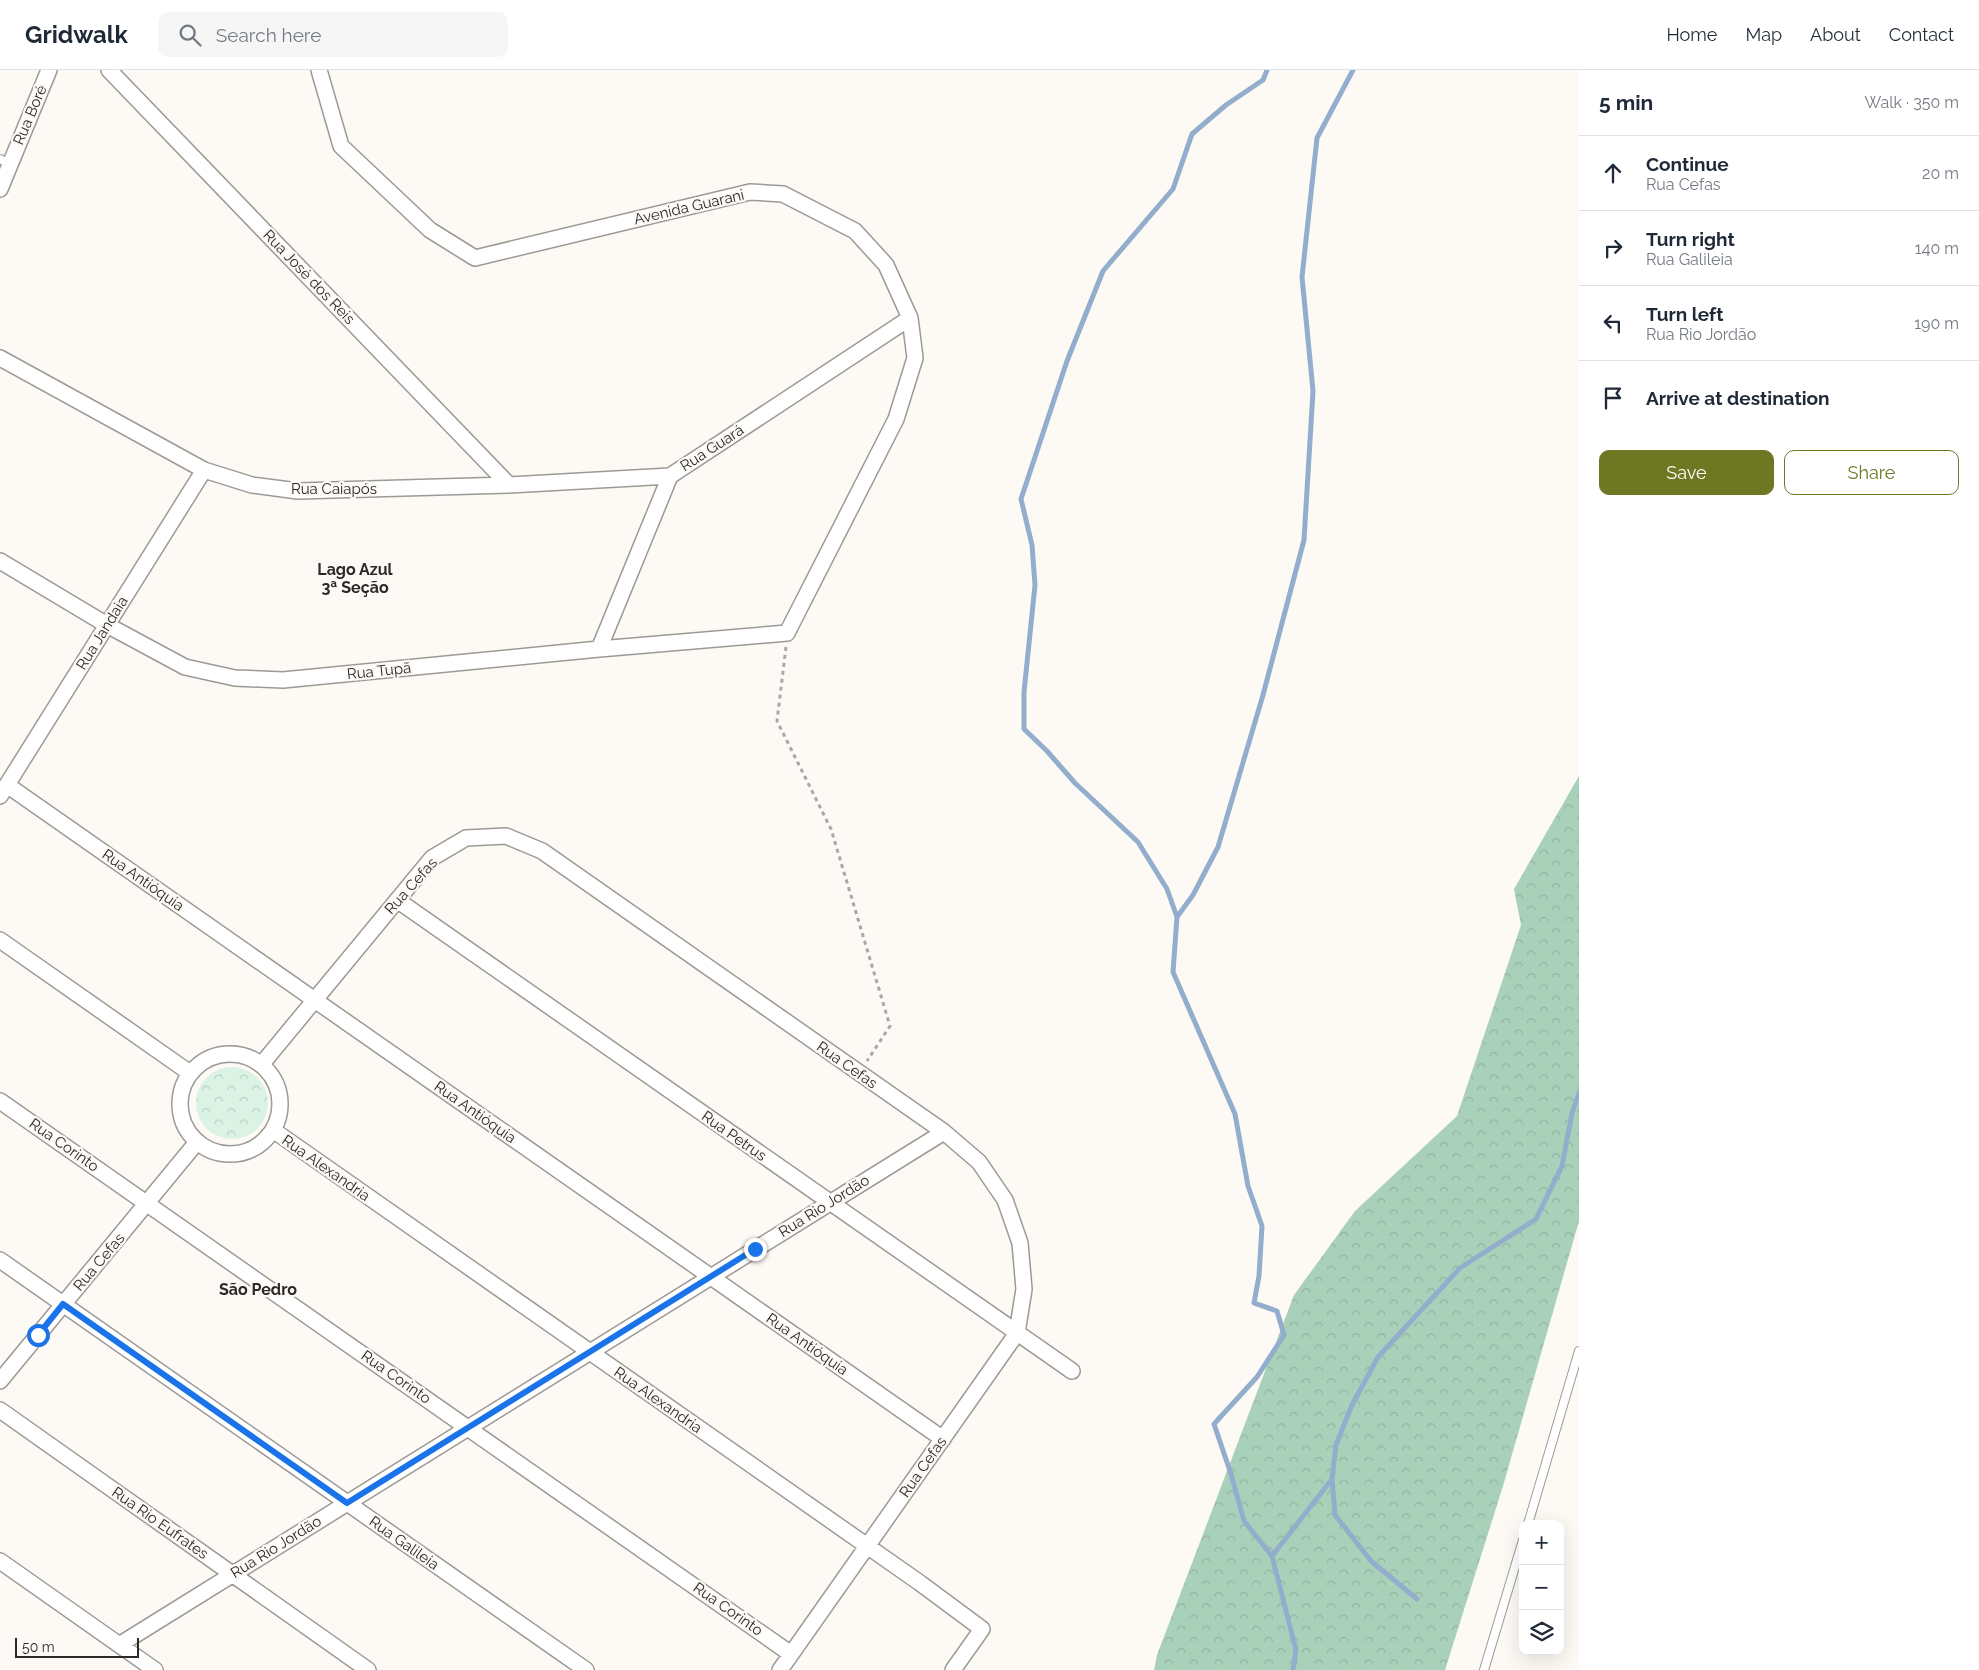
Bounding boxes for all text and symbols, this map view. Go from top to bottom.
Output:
search box [158,12,508,57]
text: Gridwalk [25,20,128,49]
icon: search [176,21,204,49]
text: Search here [216,24,321,46]
text: Home [1666,24,1717,45]
text: Map [1745,24,1782,45]
text: About [1810,24,1861,45]
text: Contact [1889,24,1954,45]
street label: Rua Boré [9,82,51,148]
text: 5 min [1599,90,1653,115]
text: Walk · 350 m [1865,93,1959,112]
text: Continue [1646,153,1729,175]
icon: ahead [1599,159,1627,187]
text: 20 m [1922,164,1959,183]
text: Rua Cefas [1646,175,1721,194]
street label: Avenida Guarani [632,186,746,228]
street label: Rua José dos Reis [259,226,359,328]
text: Turn right [1646,228,1735,250]
icon: right [1599,234,1627,262]
text: 140 m [1915,239,1959,258]
text: Rua Galileia [1646,250,1733,269]
text: Turn left [1646,303,1723,325]
icon: left [1599,309,1627,337]
text: 190 m [1914,314,1959,333]
text: Rua Rio Jordão [1646,325,1756,344]
icon: arrive [1599,384,1627,412]
text: Arrive at destination [1646,387,1830,409]
street label: Rua Guará [677,421,747,475]
button: Save [1599,450,1774,495]
button: Share [1784,450,1959,495]
street label: Rua Caiapós [291,480,377,498]
district label: Lago Azul 3ª Seção [317,560,394,597]
street label: Rua Jandaia [72,593,132,673]
street label: Rua Tupã [346,659,412,683]
street label: Rua Antióquia [99,845,187,915]
street label: Rua Cefas [381,854,441,918]
street label: Rua Cefas [813,1038,881,1092]
street label: Rua Antióquia [431,1077,519,1147]
street label: Rua Petrus [698,1107,770,1165]
street label: Rua Corinto [26,1114,102,1176]
street label: Rua Alexandria [279,1131,373,1205]
street label: Rua Rio Jordão [775,1171,873,1241]
street label: Rua Cefas [70,1229,128,1295]
route end [744,1238,767,1261]
district label: São Pedro [219,1280,297,1299]
street label: Rua Antióquia [763,1309,851,1379]
route start [27,1324,50,1347]
street label: Rua Corinto [358,1346,434,1408]
street label: Rua Alexandria [611,1363,705,1437]
street label: Rua Cefas [896,1433,950,1501]
street label: Rua Rio Eufrates [108,1483,212,1563]
street label: Rua Rio Jordão [227,1512,325,1582]
street label: Rua Galileia [366,1512,442,1574]
map controls [1519,1520,1564,1655]
button: + [1519,1520,1564,1565]
button: − [1519,1565,1564,1610]
street label: Rua Corinto [690,1578,766,1640]
button: layers [1519,1610,1564,1655]
scale bar [15,1635,139,1658]
text: 50 m [22,1639,55,1655]

